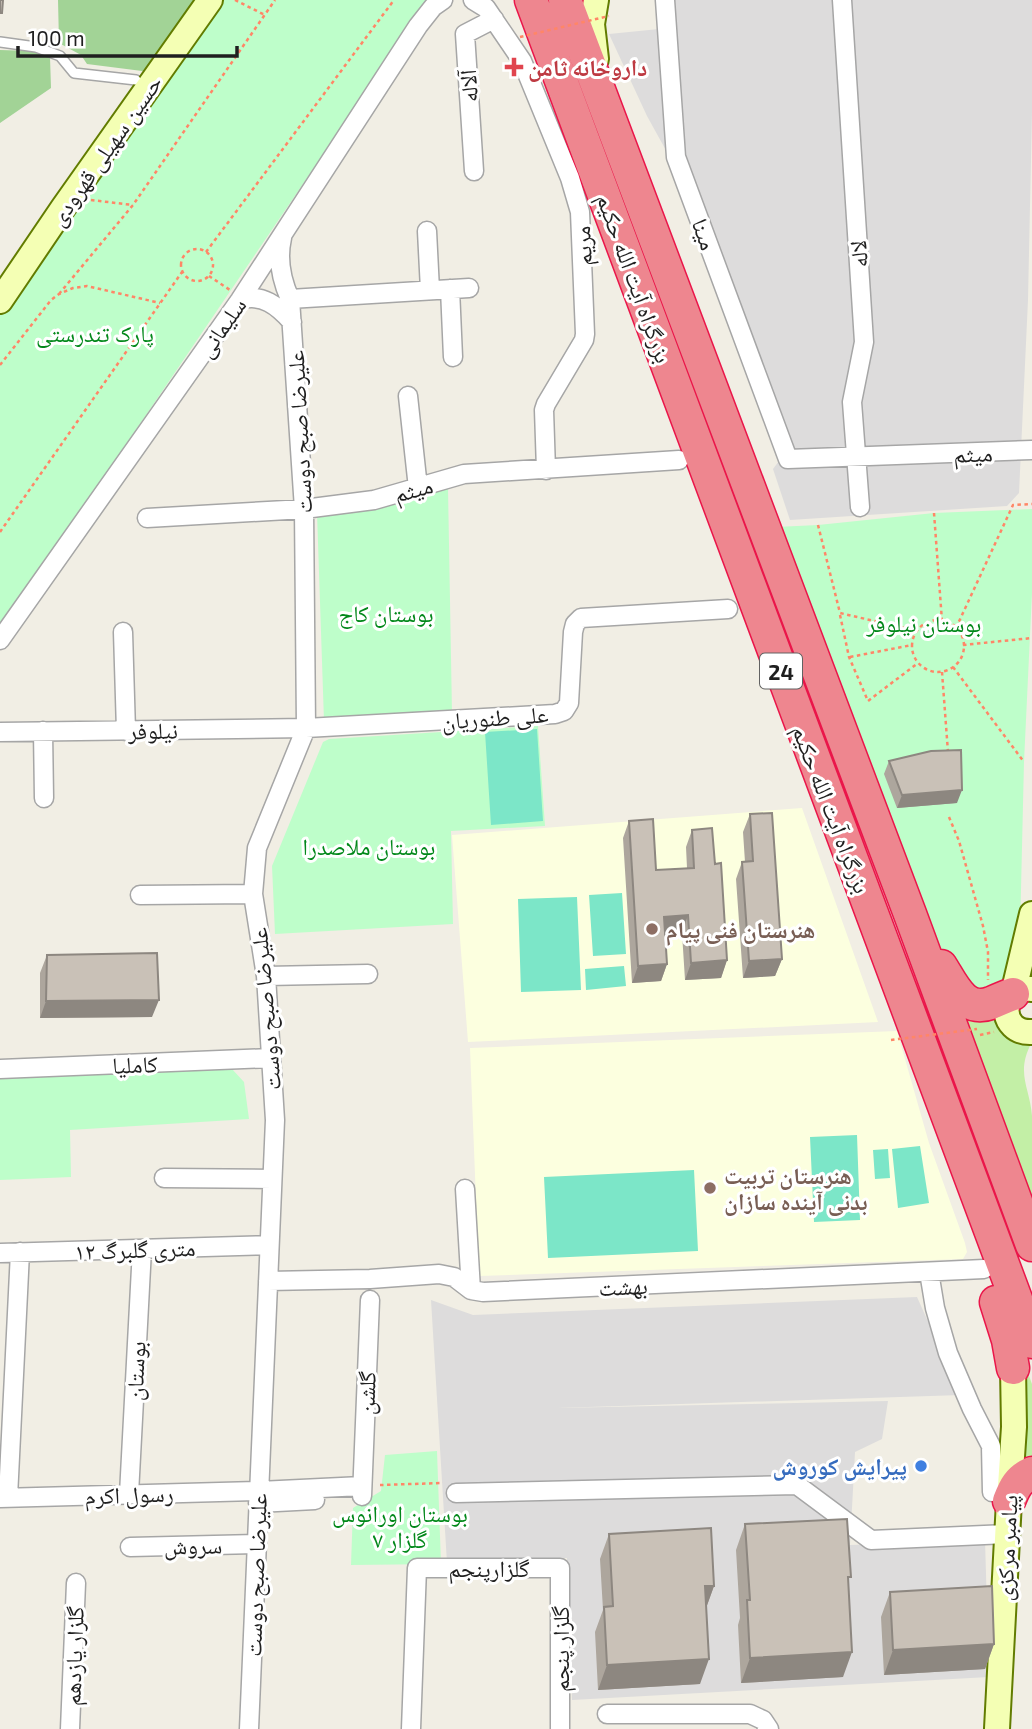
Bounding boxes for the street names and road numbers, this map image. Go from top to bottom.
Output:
street label: آلاله [453,68,483,103]
street label: حسین سهیلی قهرودی [43,69,168,231]
street label: بزرگراه آیت الله حکیم [589,190,679,367]
street label: مینا [686,214,724,254]
street label: مریم [567,225,600,267]
street label: لاله [843,239,873,269]
street label: سلیمانی [190,292,252,363]
street label: علیرضا صبح دوست [281,349,319,514]
street label: میثم [953,438,993,471]
street label: میثم [390,470,437,511]
road number: 24 [760,654,802,688]
street label: علی طنوریان [441,699,550,736]
street label: نیلوفر [127,716,178,745]
street label: بزرگراه آیت الله حکیم [784,721,877,898]
street label: علیرضا صبح دوست [244,926,288,1092]
street label: کاملیا [112,1049,159,1079]
street label: ۱۲ متری گلبرگ [74,1233,196,1266]
street label: بهشت [598,1271,648,1302]
street label: بوستان [119,1340,152,1402]
street label: گلشن [351,1370,382,1415]
street label: رسول اکرم [84,1478,174,1513]
street label: علیرضا صبح دوست [238,1493,274,1657]
street label: پیامبر مرکزی [989,1494,1024,1602]
street label: سروش [164,1530,223,1561]
street label: گلزارپنجم [449,1554,530,1585]
street label: گلزار یازدهم [57,1605,92,1707]
street label: گلزار پنجم [546,1606,577,1692]

